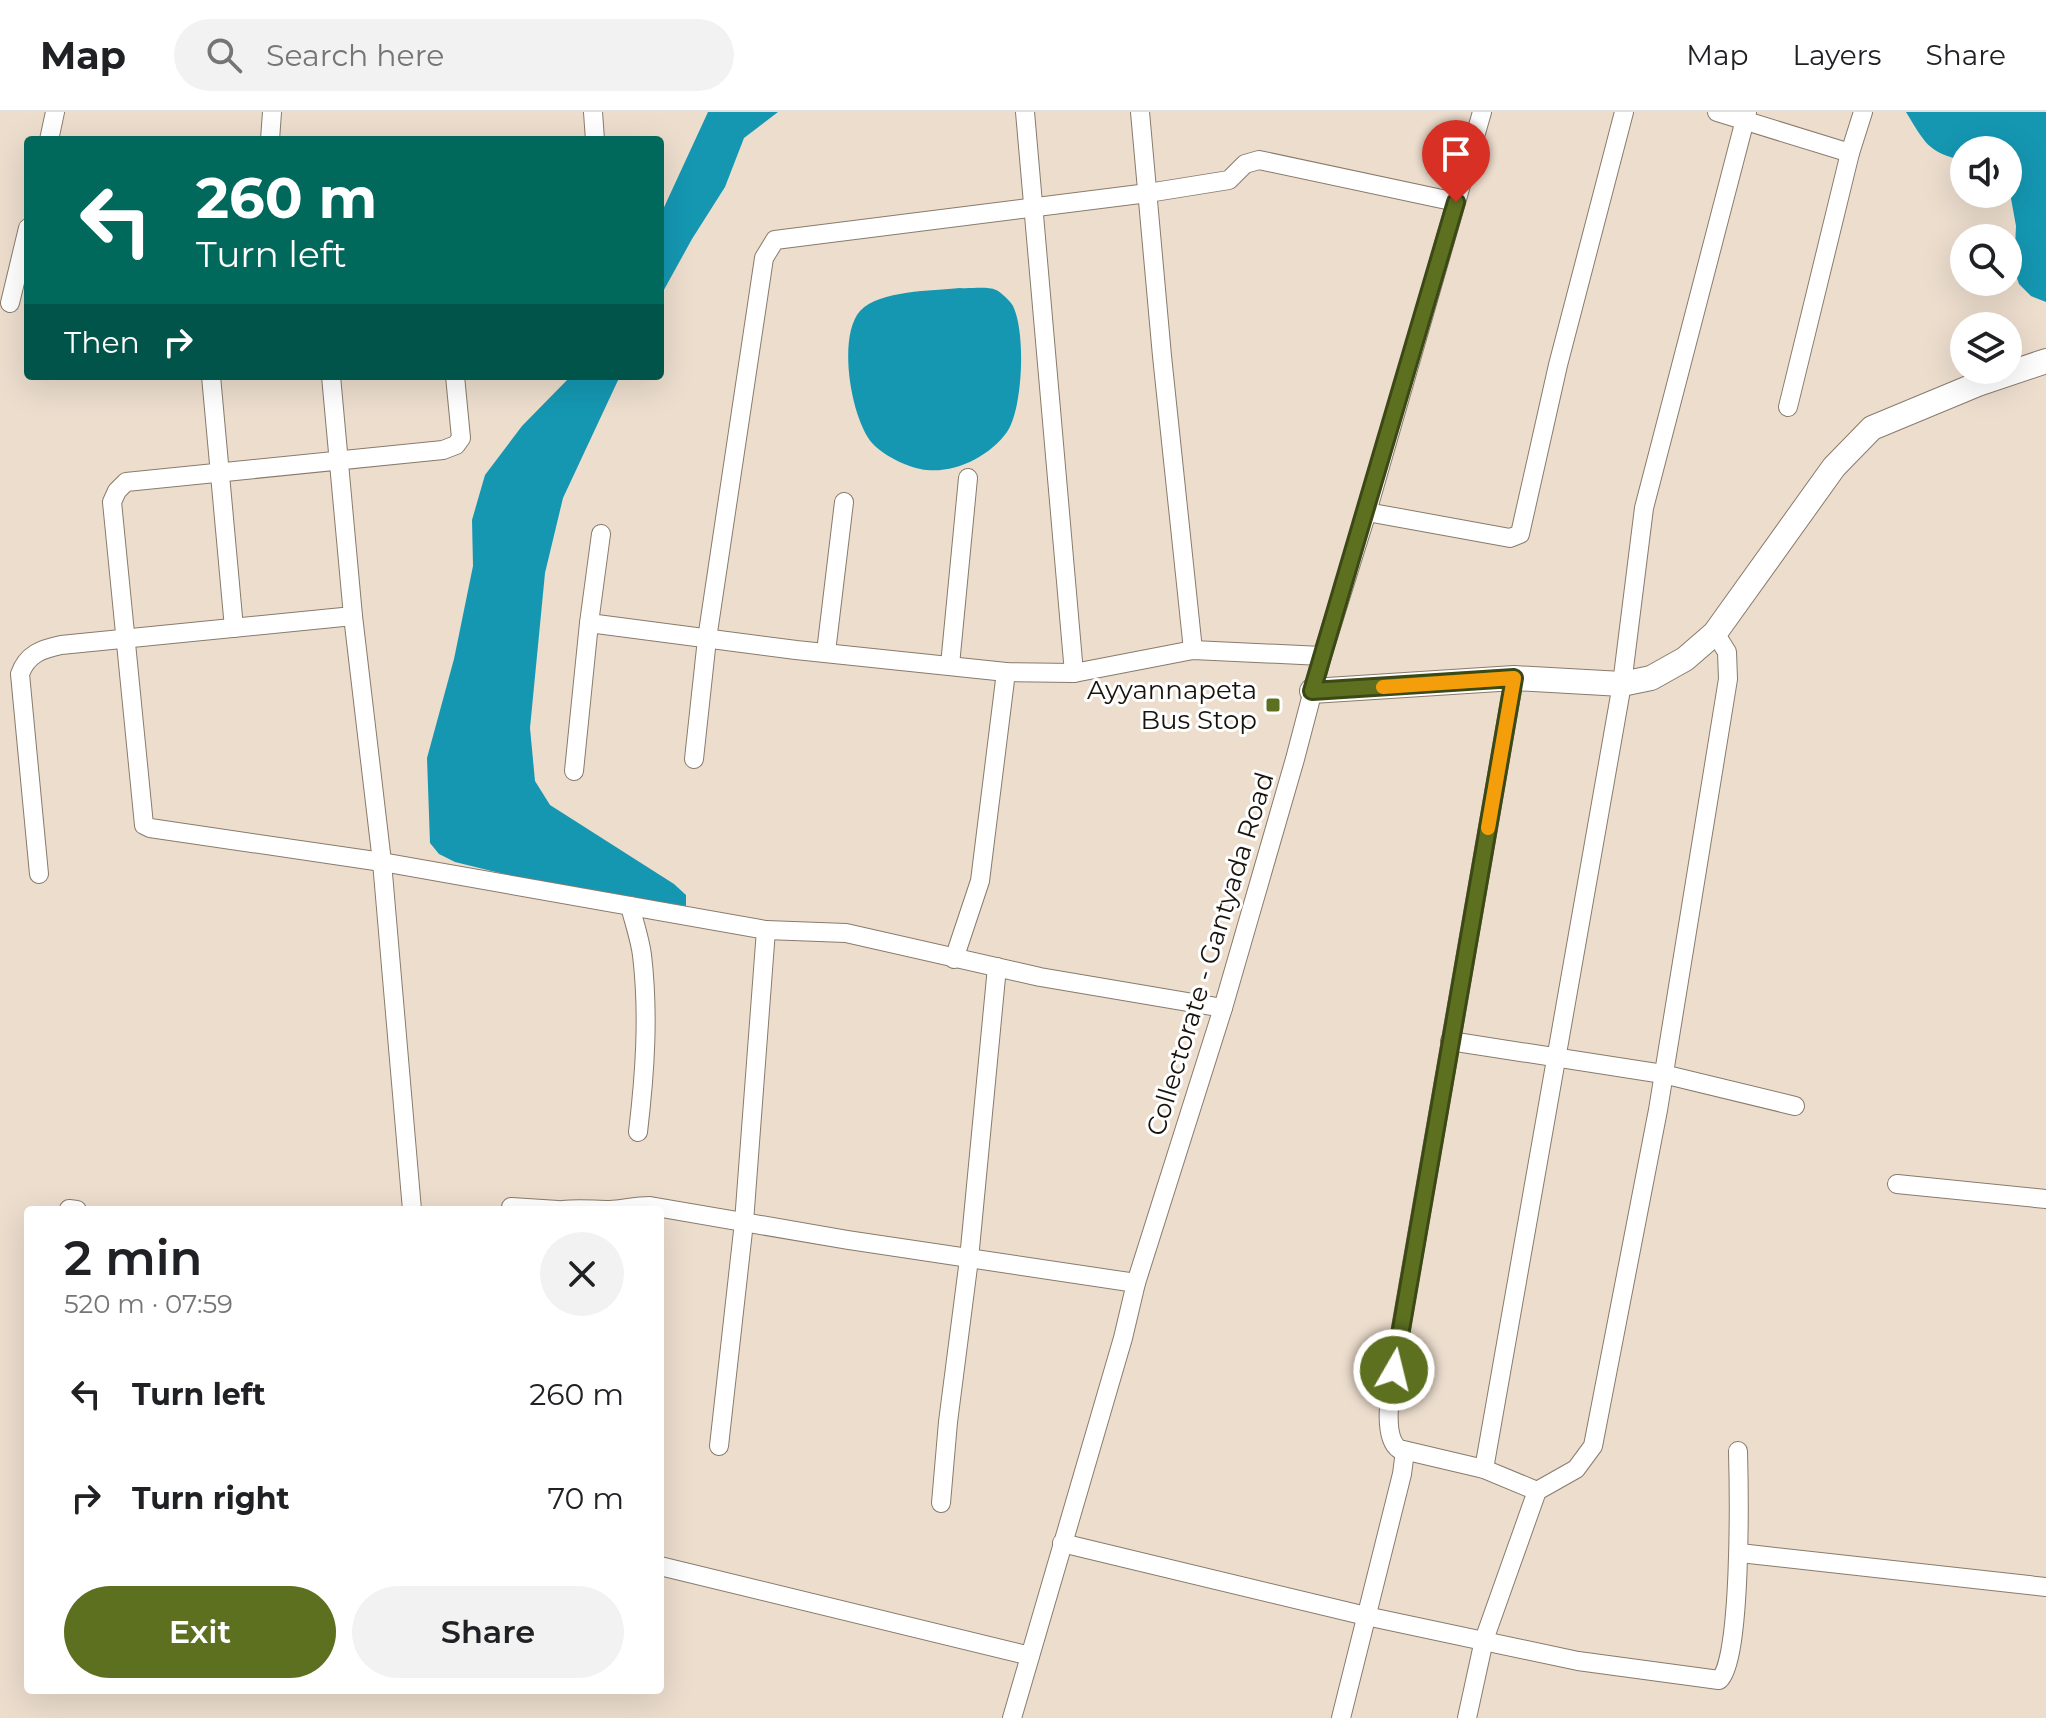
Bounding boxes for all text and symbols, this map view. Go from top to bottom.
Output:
search box [174,19,734,91]
text: Map [40,32,126,79]
icon: search [202,33,246,77]
text: Search here [266,37,444,74]
text: Map [1686,38,1749,72]
text: Layers [1793,38,1882,72]
text: Share [1926,38,2006,72]
pin [1422,120,1490,202]
icon: arrive [1434,132,1478,176]
map controls [1950,136,2022,384]
button: sound [1950,136,2022,208]
text: 260 m [196,164,377,232]
icon: left [64,168,168,272]
button: search [1950,224,2022,296]
text: Turn left [196,232,347,276]
button: layers [1950,312,2022,384]
icon: right [156,320,200,364]
text: Then [64,324,140,361]
place label: Ayyannapeta Bus Stop [1087,674,1257,736]
marker: Ayyannapeta Bus Stop [1264,696,1282,714]
street label: Collectorate - Gantyada Road [1139,768,1281,1140]
text: 2 min [64,1229,202,1287]
button: close [540,1232,624,1316]
text: 520 m · 07:59 [64,1288,233,1320]
position arrow [1352,1328,1436,1412]
icon: left [64,1372,108,1416]
text: Turn left [132,1376,265,1413]
text: 260 m [529,1376,624,1413]
icon: right [64,1476,108,1520]
text: Turn right [132,1480,289,1517]
text: 70 m [547,1480,624,1517]
button: Exit [64,1586,336,1678]
button: Share [352,1586,624,1678]

